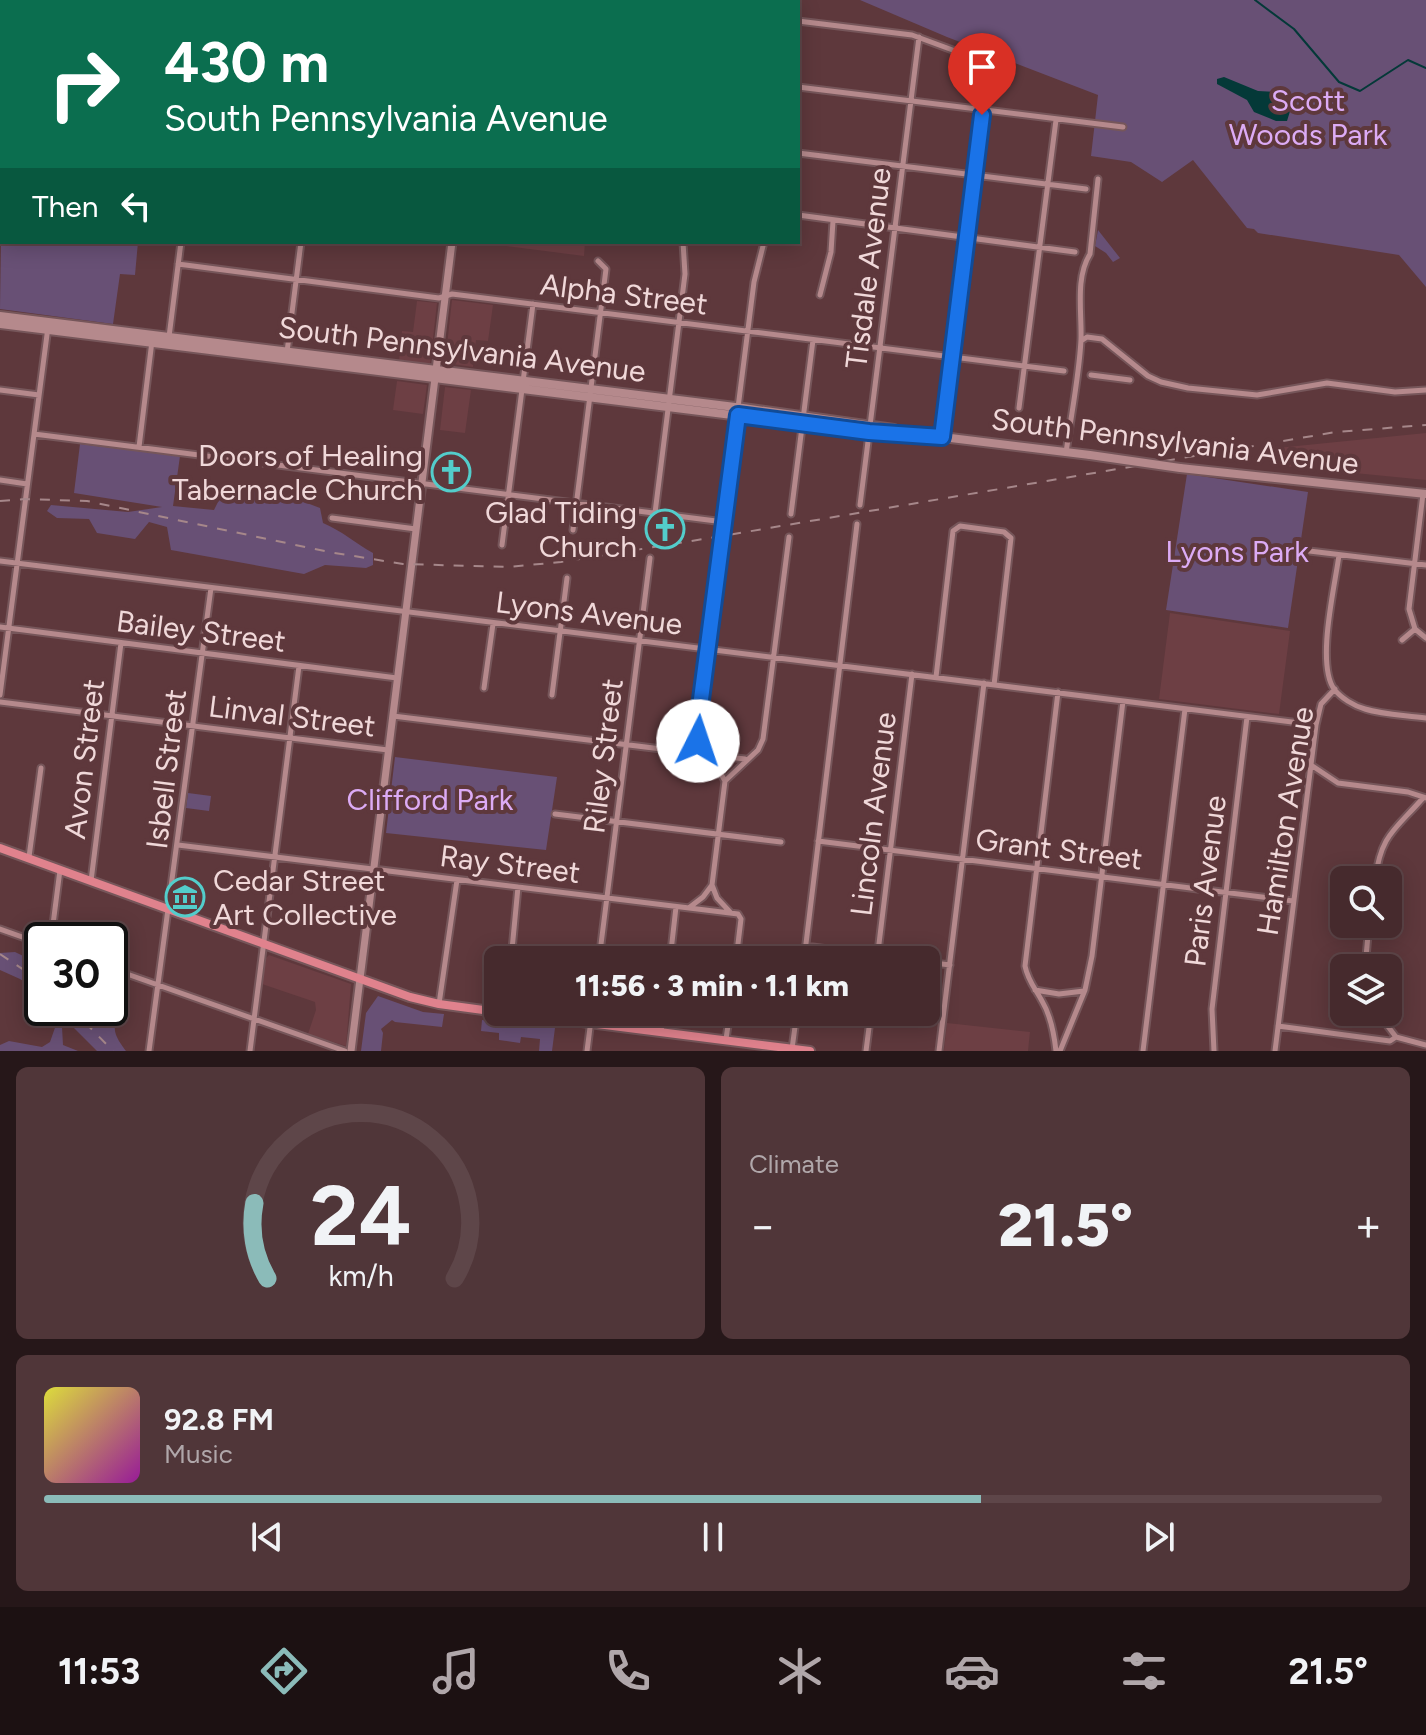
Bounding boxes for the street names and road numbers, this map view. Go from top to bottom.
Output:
street label: Tisdale Avenue [837,165,899,371]
street label: Alpha Street [538,265,710,323]
street label: South Pennsylvania Avenue [276,308,648,390]
street label: South Pennsylvania Avenue [989,400,1361,482]
street label: Lyons Avenue [494,583,684,643]
street label: Bailey Street [114,602,288,660]
street label: Avon Street [56,677,112,841]
street label: Riley Street [575,677,631,835]
street label: Isbell Street [138,687,194,851]
street label: Linval Street [207,687,377,745]
street label: Hamilton Avenue [1249,704,1321,938]
street label: Lincoln Avenue [842,710,904,918]
street label: Paris Avenue [1176,793,1234,969]
street label: Grant Street [974,820,1144,878]
street label: Ray Street [438,837,582,891]

